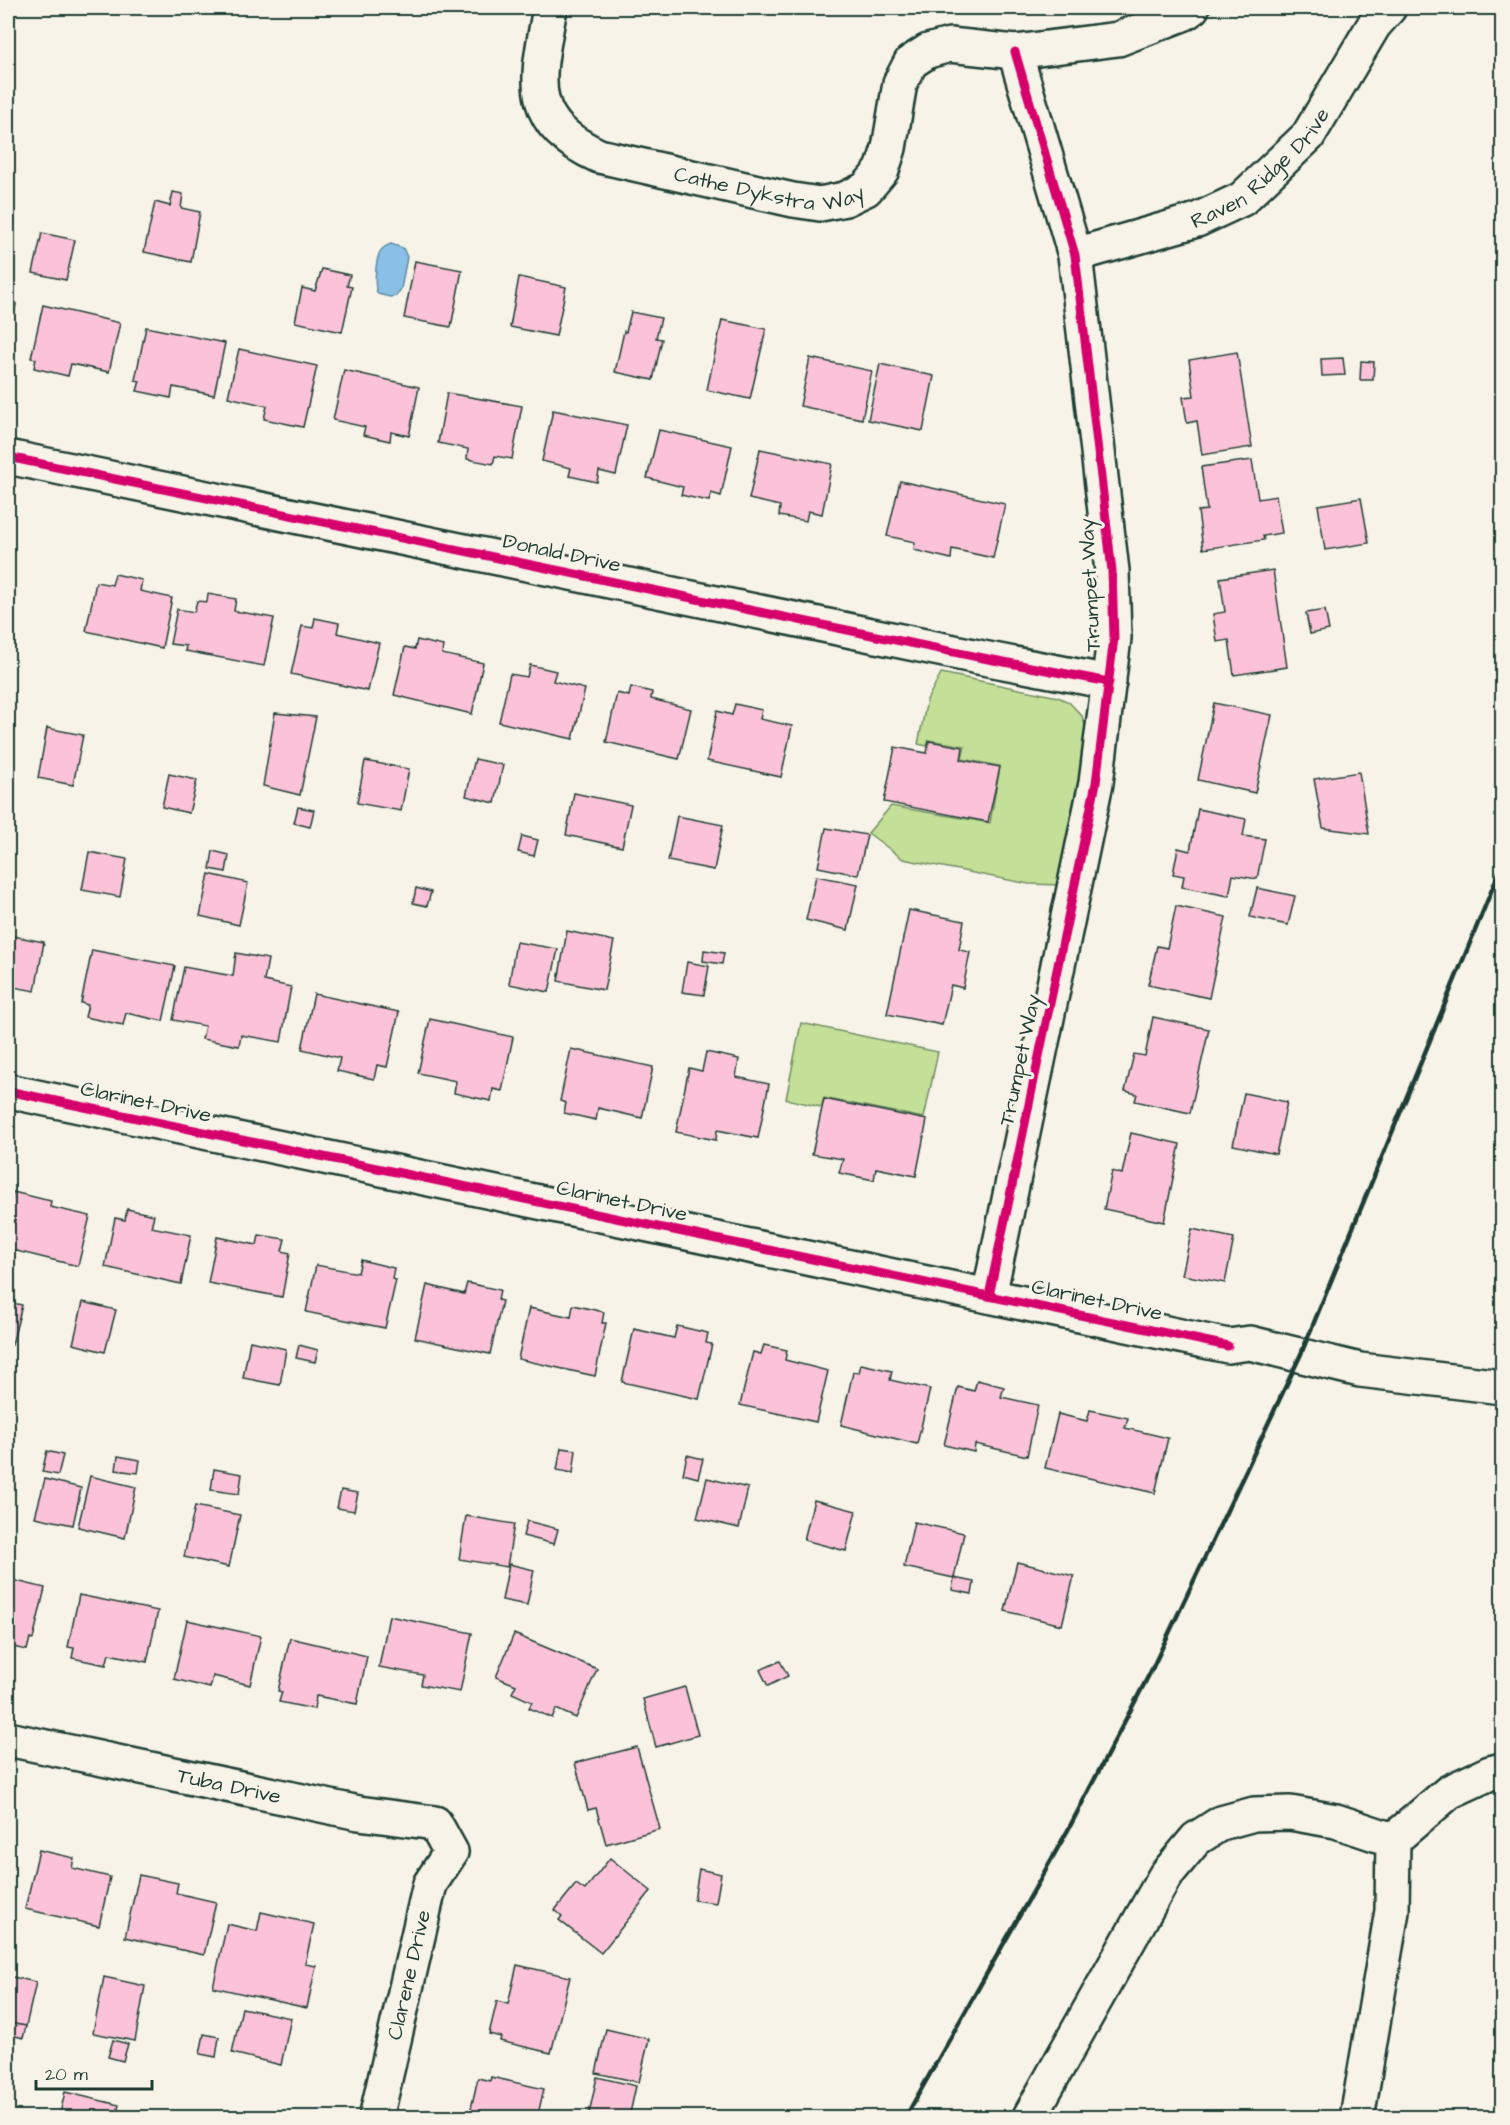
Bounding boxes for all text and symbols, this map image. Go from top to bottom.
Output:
street label: Raven Ridge Drive [1186,102,1336,235]
street label: Cathe Dykstra Way [671,159,870,219]
street label: Trumpet Way [1072,517,1110,652]
street label: Donald Drive [500,526,624,580]
street label: Trumpet Way [992,991,1050,1129]
street label: Clarinet Drive [78,1074,214,1130]
street label: Clarinet Drive [554,1173,690,1229]
street label: Clarinet Drive [1029,1272,1165,1328]
street label: Tuba Drive [175,1761,284,1811]
street label: Clarene Drive [380,1907,438,2043]
scale bar [36,2053,152,2091]
text: 20 m [45,2062,88,2087]

